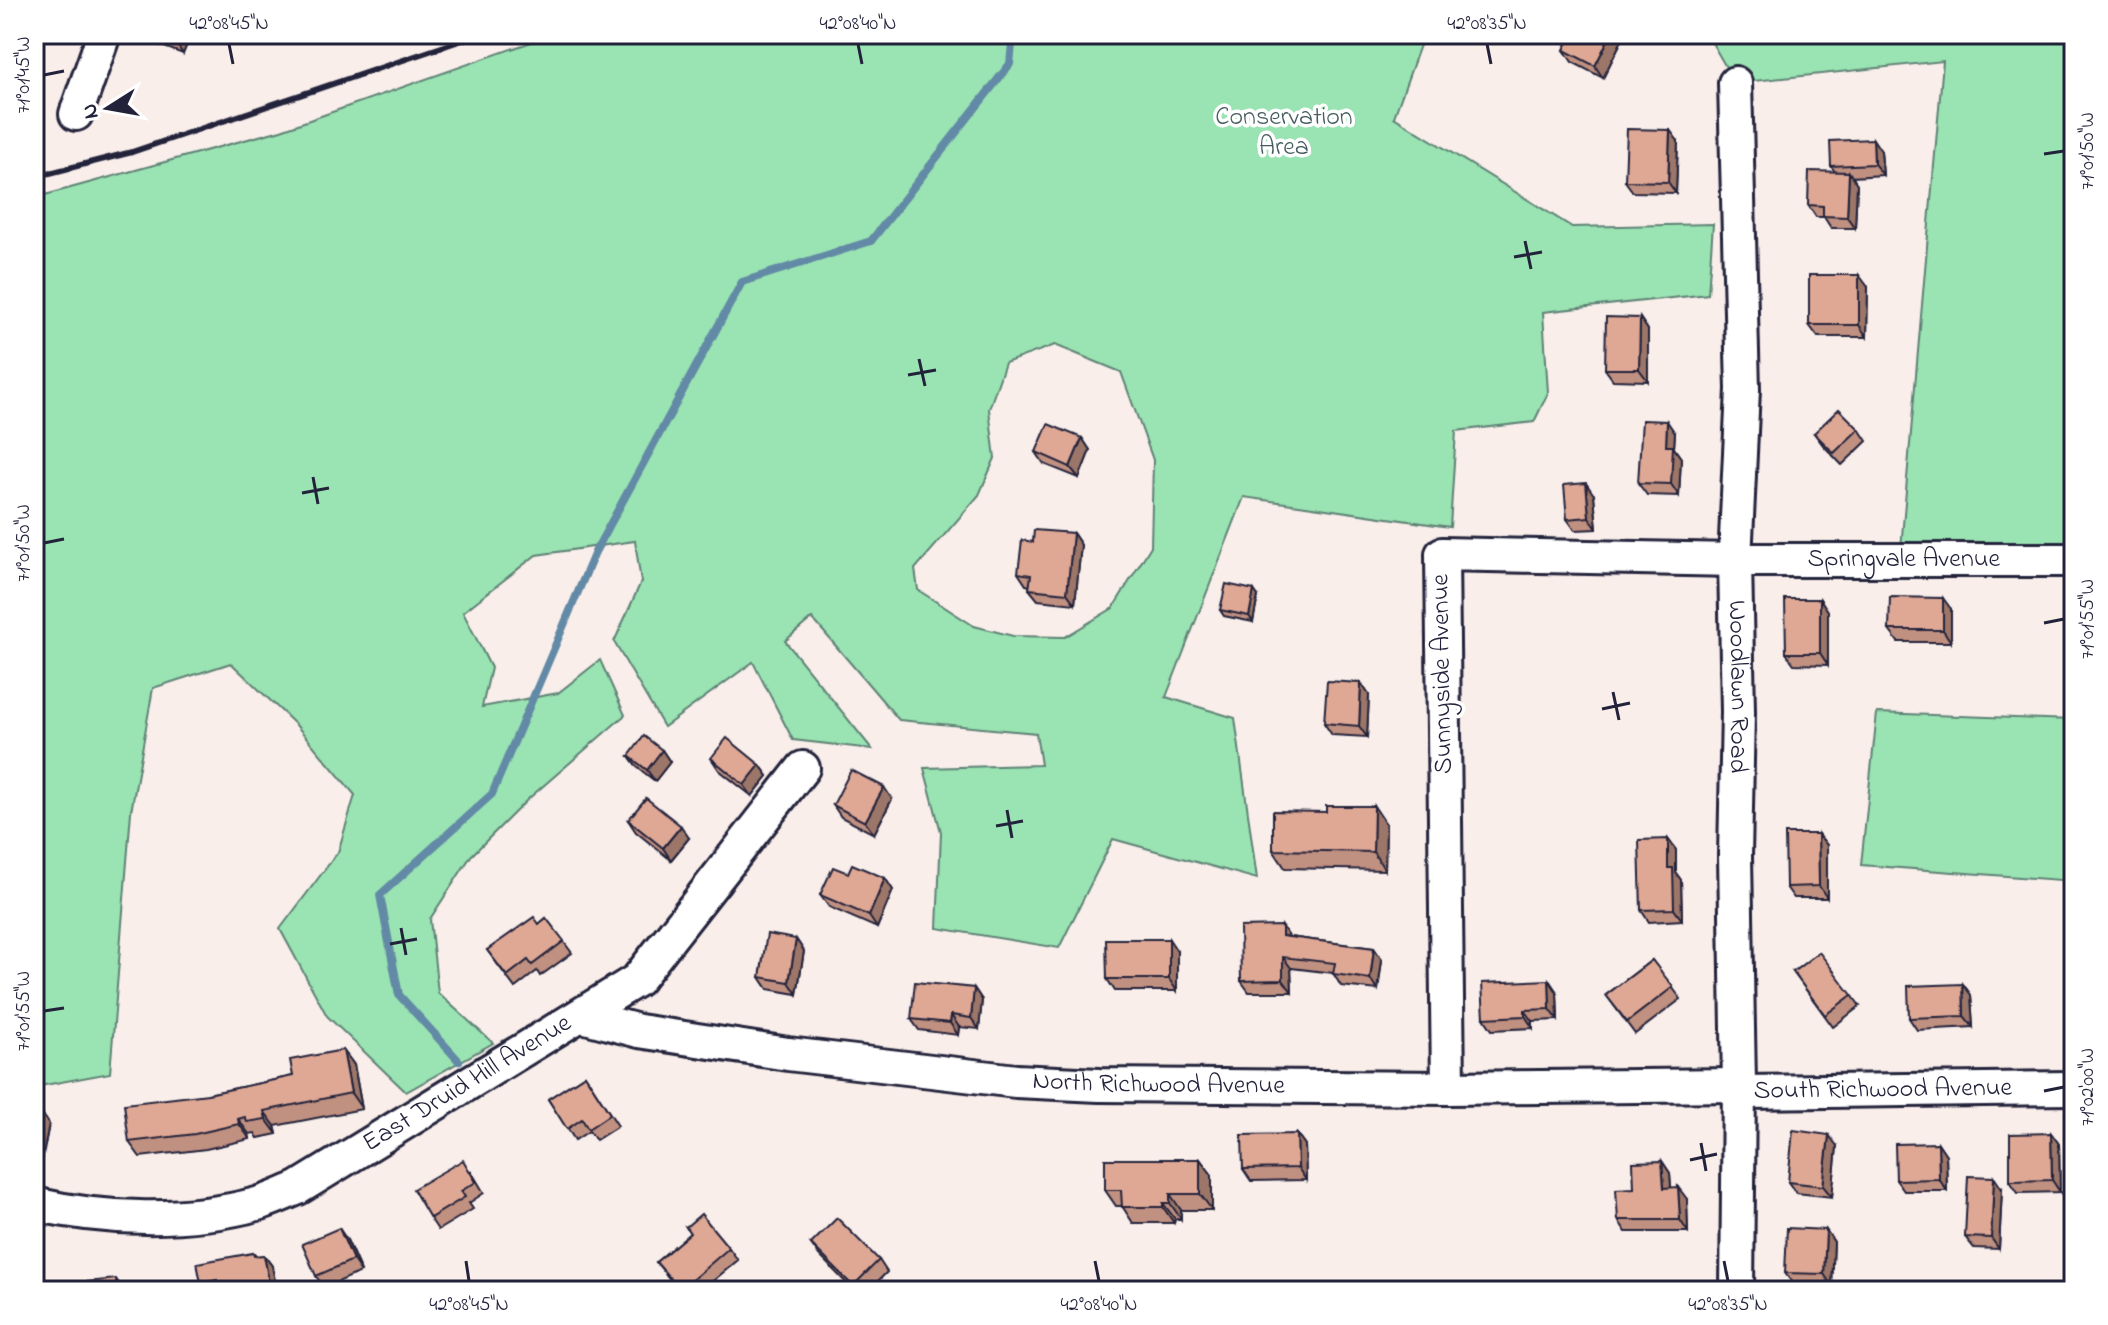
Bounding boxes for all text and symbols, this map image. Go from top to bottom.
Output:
text: 42°08'45"N [189,10,269,39]
text: 42°08'40"N [820,10,896,39]
text: 42°08'35"N [1447,10,1527,39]
text: 71°01'45"W [10,37,39,113]
north arrow [68,68,148,148]
park label: Conservation Area [1215,99,1353,167]
text: N [74,101,108,122]
text: 71°01'50"W [2074,112,2103,190]
text: 71°01'50"W [10,504,39,582]
street label: Springvale Avenue [1808,541,2001,579]
street label: Sunnyside Avenue [1422,573,1464,774]
text: 71°01'55"W [2074,579,2103,659]
street label: Woodlawn Road [1717,600,1757,774]
text: 71°01'55"W [10,971,39,1051]
street label: East Druid Hill Avenue [356,1005,580,1163]
text: 71°02'00"W [2074,1048,2103,1126]
street label: North Richwood Avenue [1032,1063,1285,1106]
street label: South Richwood Avenue [1754,1070,2013,1111]
text: 42°08'45"N [429,1291,509,1320]
text: 42°08'40"N [1061,1291,1137,1320]
text: 42°08'35"N [1688,1291,1768,1320]

